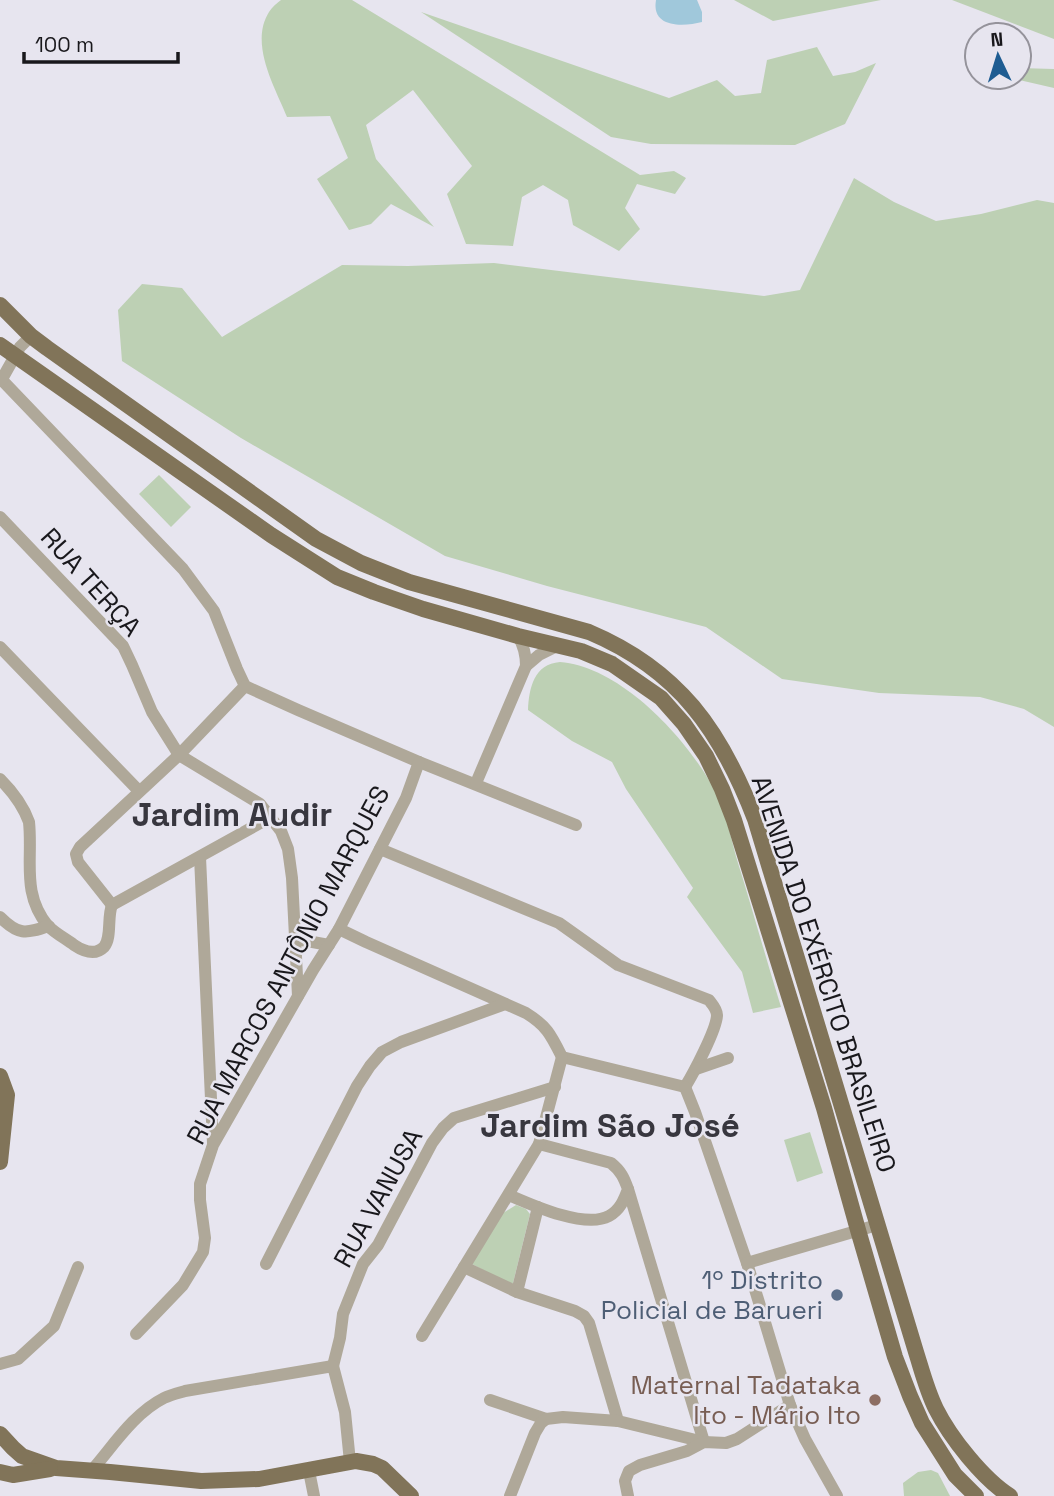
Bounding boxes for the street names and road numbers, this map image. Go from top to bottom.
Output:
street label: RUA TERÇA [33,521,149,643]
street label: AVENIDA DO EXÉRCITO BRASILEIRO [744,771,904,1177]
street label: RUA MARCOS ANTÔNIO MARQUES [179,780,397,1150]
street label: RUA VANUSA [326,1123,430,1273]

